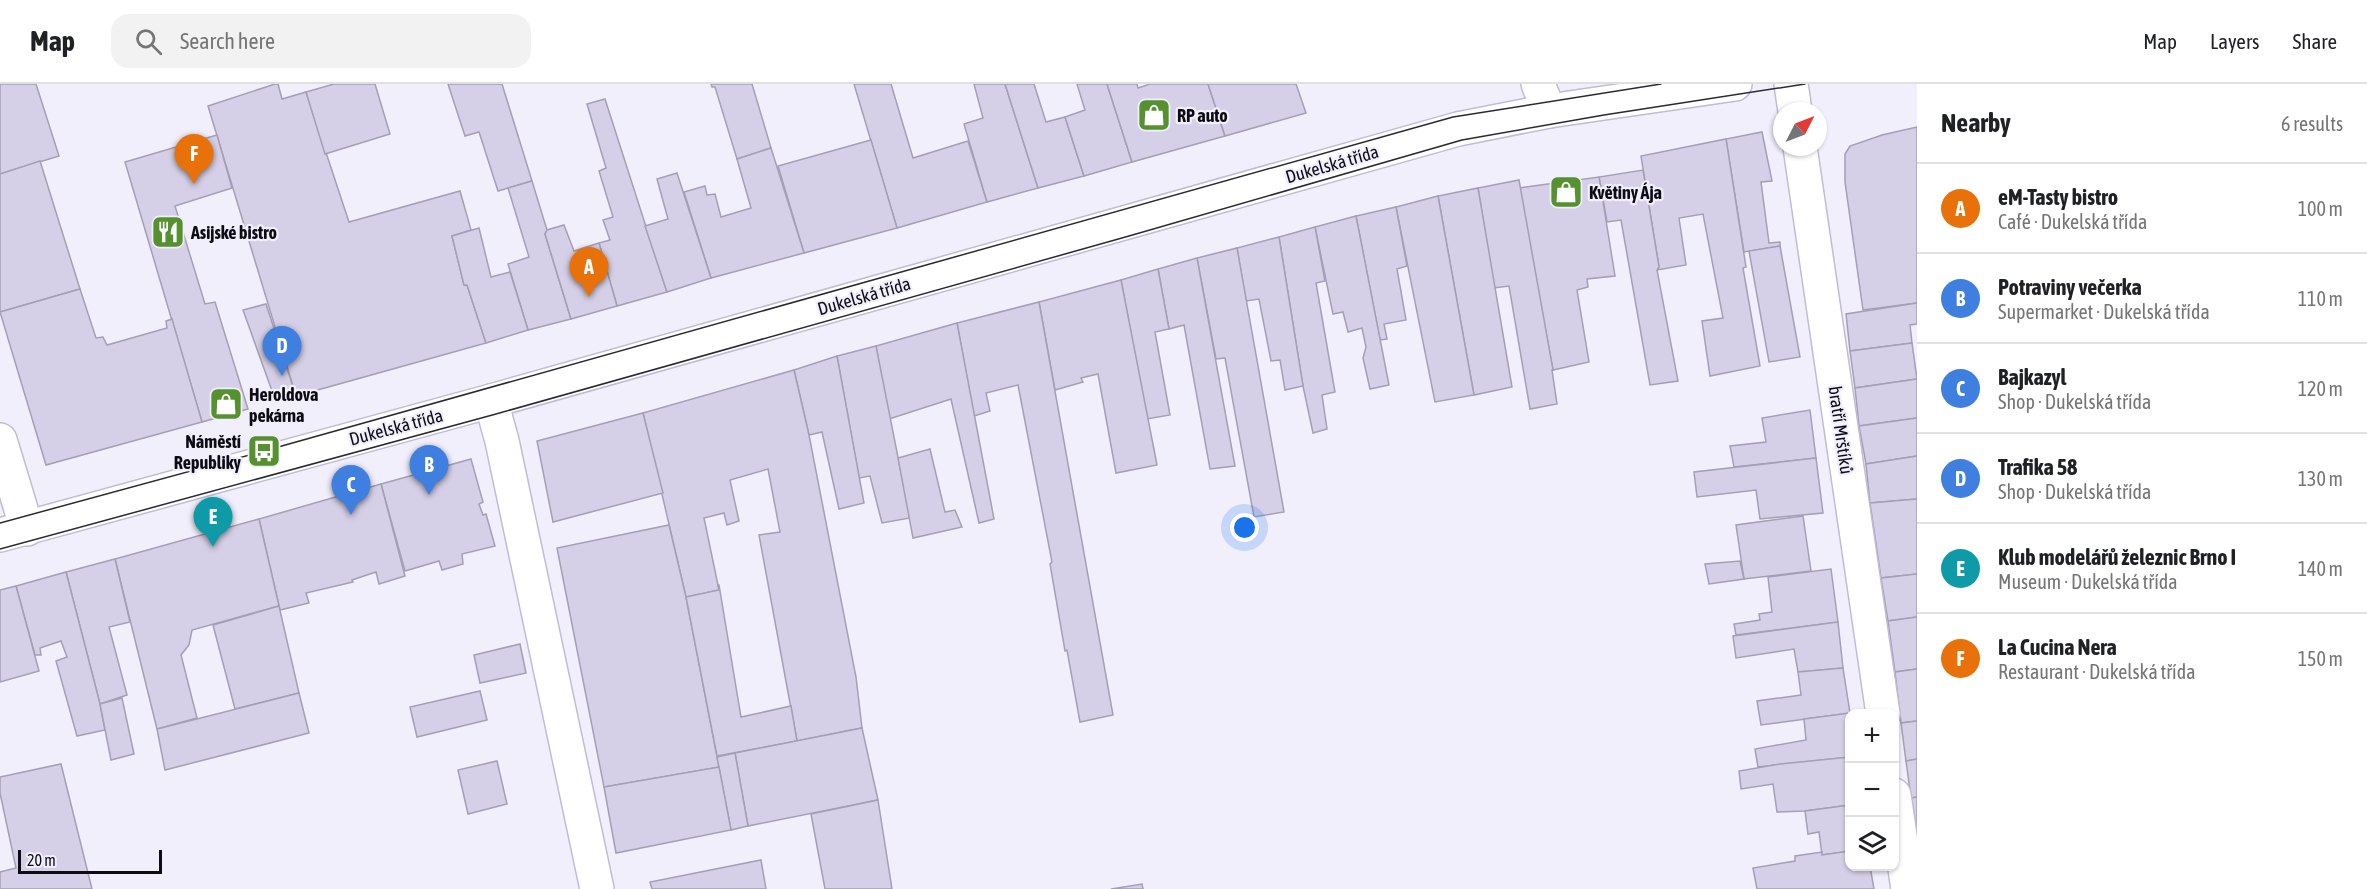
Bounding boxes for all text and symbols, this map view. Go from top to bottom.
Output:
search box [111,14,531,68]
text: Map [30,25,75,57]
icon: search [132,25,165,58]
text: Search here [180,28,275,54]
text: Map [2143,29,2177,53]
text: Layers [2210,29,2260,53]
text: Share [2293,29,2337,53]
shop icon: RP auto [1136,97,1172,133]
north arrow [1773,102,1827,156]
place label: RP auto [1177,105,1228,126]
text: Nearby [1941,108,2011,138]
text: 6 results [2281,112,2343,135]
pin: F [174,135,214,184]
street label: Dukelská třída [1283,141,1381,187]
shop icon: Květiny Ája [1548,174,1584,210]
place label: Květiny Ája [1589,182,1662,203]
text: eM-Tasty bistro [1998,184,2118,210]
text: A [1956,197,1965,220]
text: 100 m [2298,197,2343,220]
text: Café · Dukelská třída [1998,210,2147,233]
restaurant icon: Asijské bistro [150,214,186,250]
place label: Asijské bistro [190,222,277,243]
pin: A [570,248,608,297]
street label: Dukelská třída [815,273,913,319]
text: Potraviny večerka [1998,274,2142,300]
text: B [1956,287,1965,310]
text: 110 m [2298,287,2343,310]
text: Supermarket · Dukelská třída [1998,300,2210,323]
pin: D [262,326,302,376]
text: Bajkazyl [1998,364,2066,390]
text: C [1956,377,1965,400]
text: 120 m [2298,377,2343,400]
place label: Heroldova pekárna [249,384,318,426]
street label: bratří Mrštíků [1824,385,1858,475]
shop icon: Heroldova pekárna [208,386,244,422]
text: Shop · Dukelská třída [1998,390,2151,413]
street label: Dukelská třída [347,404,445,450]
place label: Náměstí Republiky [174,431,242,473]
bus stop icon: Náměstí Republiky [246,433,282,469]
pin: B [410,446,448,495]
text: Trafika 58 [1998,454,2077,480]
pin: C [332,466,370,515]
text: D [1955,467,1966,490]
text: 130 m [2298,467,2343,490]
text: Shop · Dukelská třída [1998,480,2151,503]
pin: E [194,498,232,547]
your location [1230,513,1259,542]
text: Klub modelářů železnic Brno I [1998,544,2236,570]
text: E [1956,557,1965,580]
text: 140 m [2298,557,2343,580]
text: Museum · Dukelská třída [1998,570,2178,593]
text: La Cucina Nera [1998,634,2117,660]
text: F [1956,647,1965,670]
text: 150 m [2298,647,2343,670]
text: Restaurant · Dukelská třída [1998,660,2195,683]
map controls [1845,709,1899,871]
button: + [1845,709,1899,763]
button: − [1845,763,1899,817]
button: layers [1845,817,1899,871]
scale bar [18,847,162,874]
text: 20 m [27,851,56,869]

